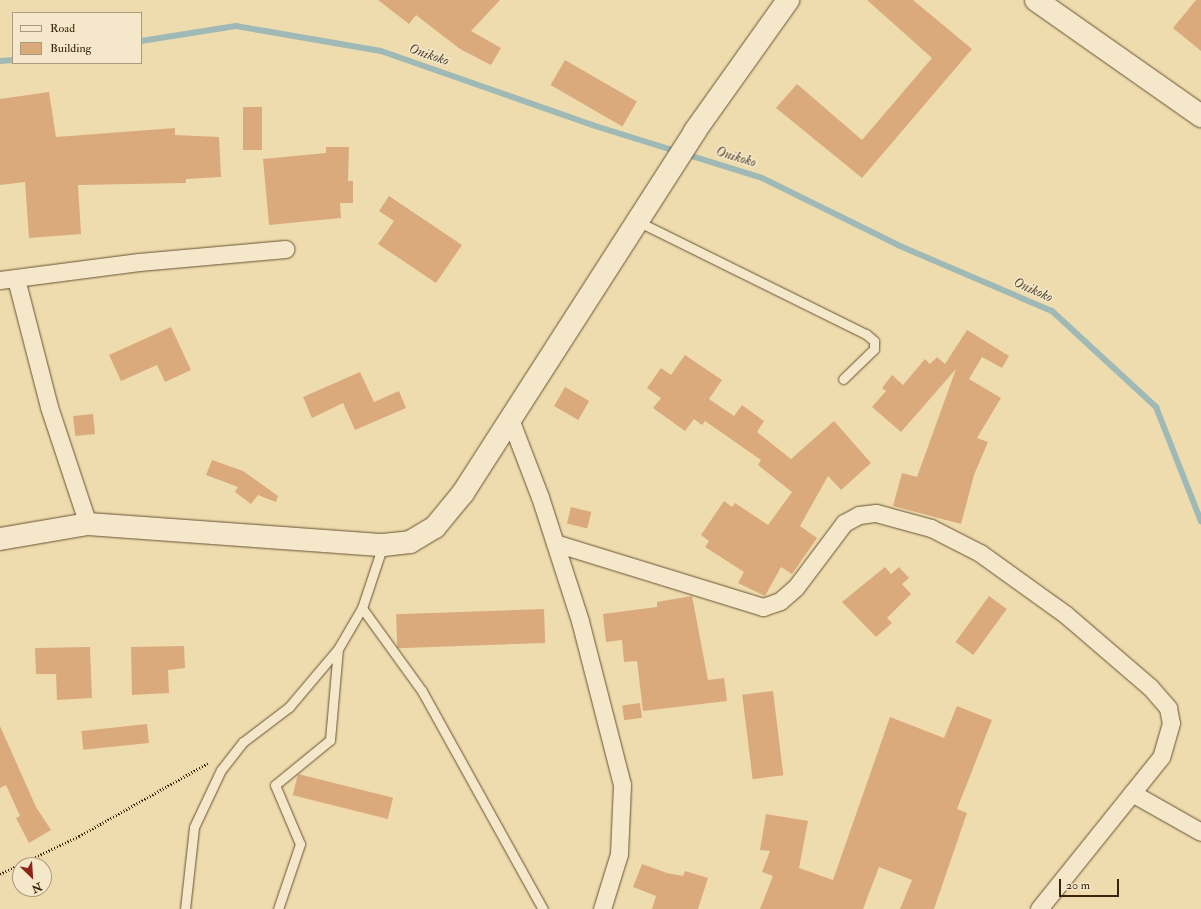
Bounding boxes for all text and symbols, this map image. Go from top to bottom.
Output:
legend [12,12,142,64]
text: Road [50,21,75,36]
water label: Onikoko [407,40,451,70]
text: Building [50,41,91,56]
water label: Onikoko [714,143,758,171]
water label: Onikoko [1011,274,1055,306]
north arrow [12,857,52,897]
scale bar [1061,871,1121,897]
text: 20 m [1066,878,1090,893]
text: N [30,879,44,895]

